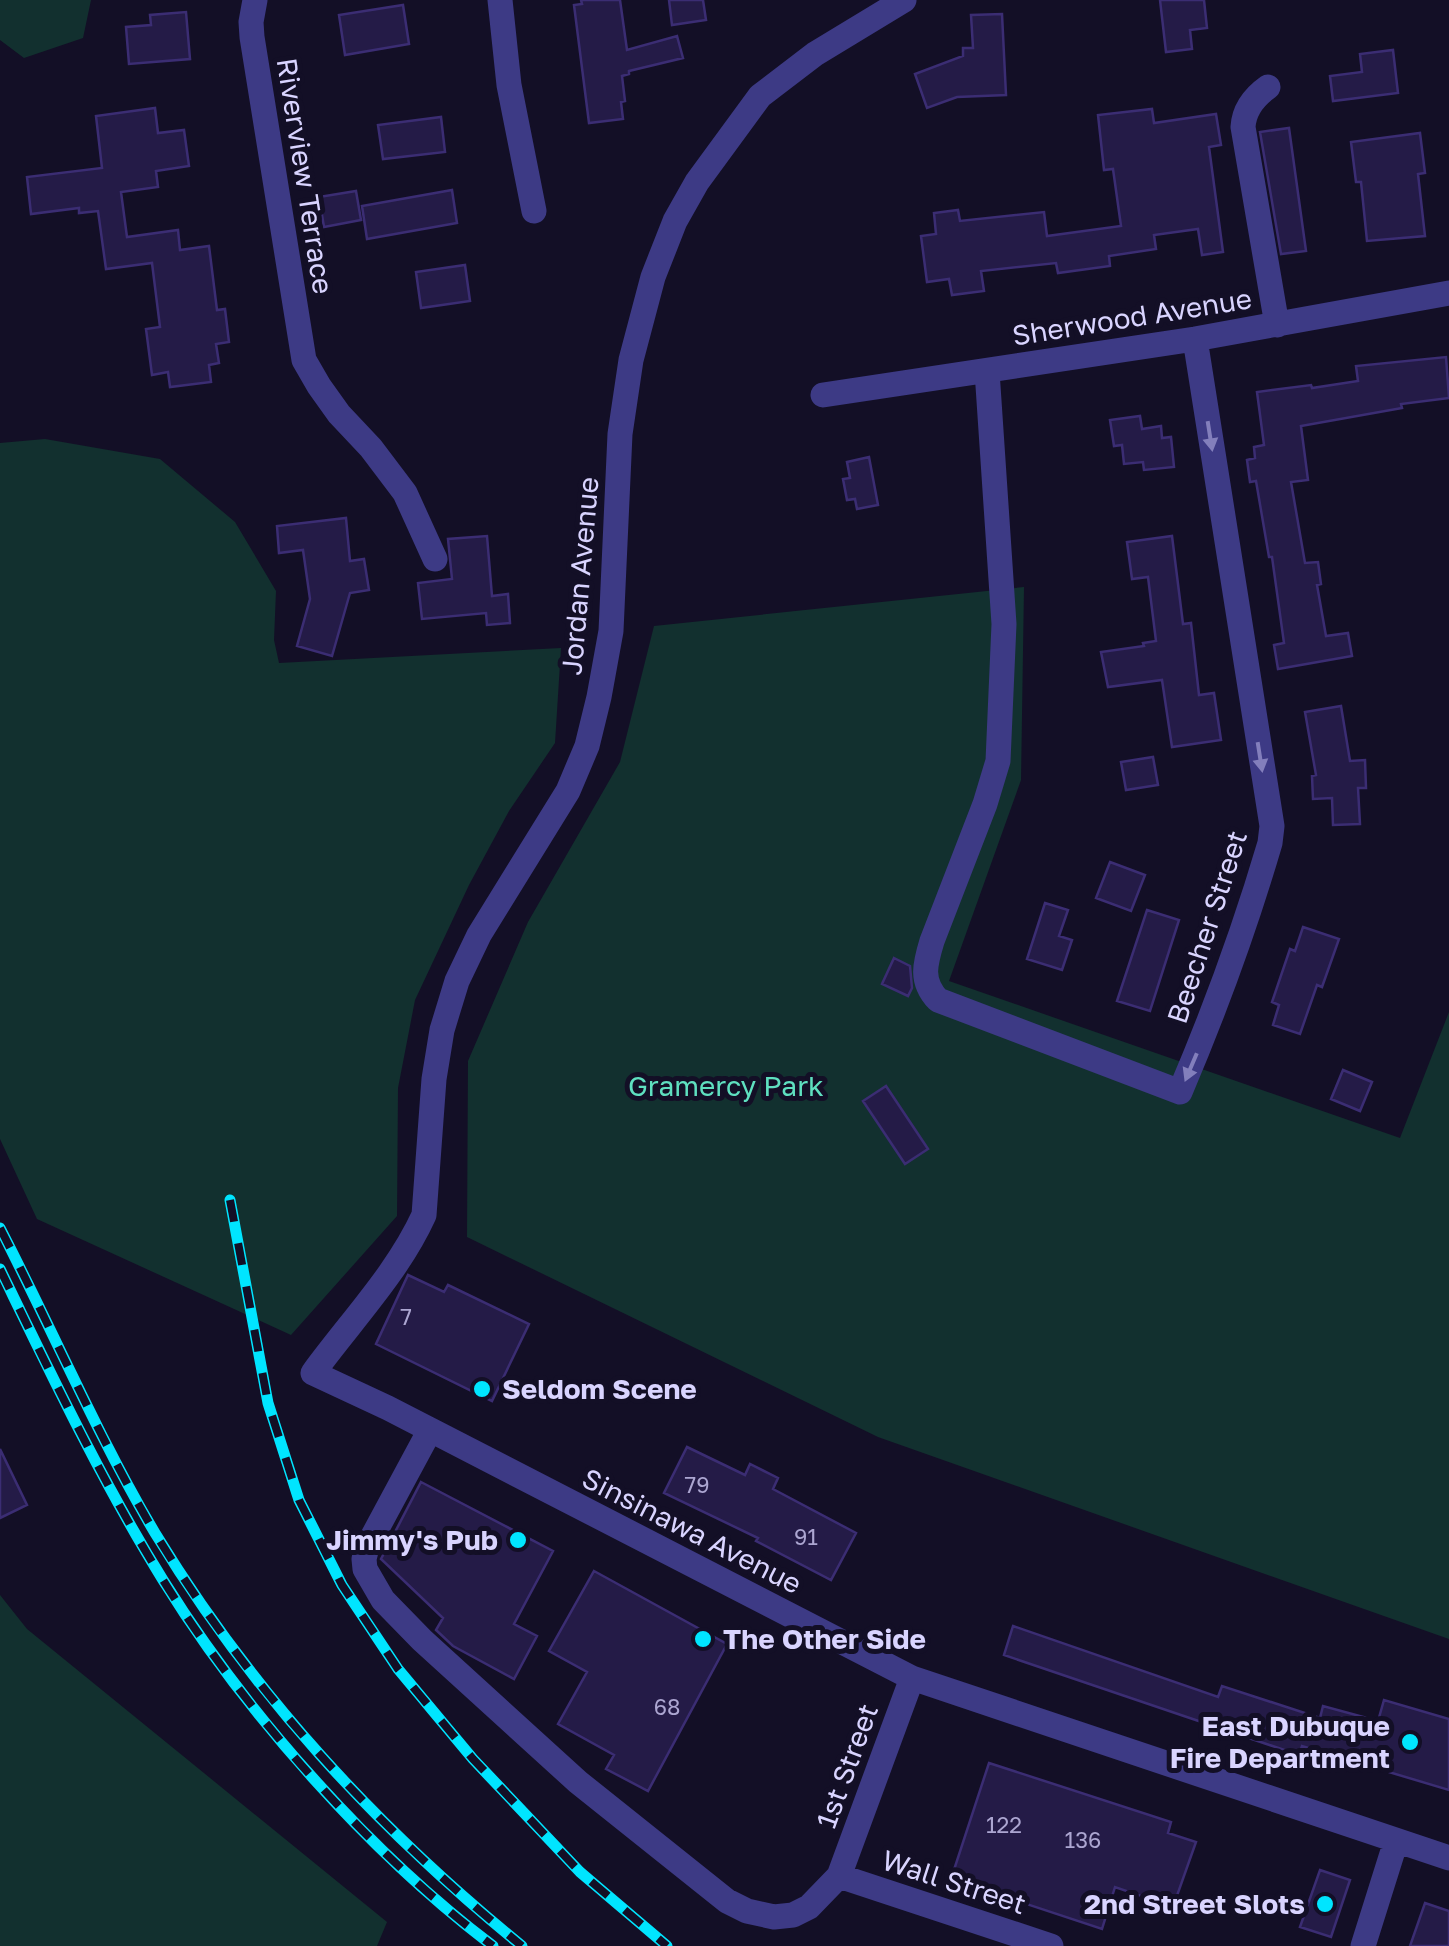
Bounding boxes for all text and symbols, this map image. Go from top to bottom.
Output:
street label: Riverview Terrace [271,56,340,296]
street label: Sherwood Avenue [1010,281,1254,352]
one-way arrow [1203,420,1218,452]
street label: Jordan Avenue [554,475,605,677]
one-way arrow [1253,742,1269,773]
street label: Beecher Street [1160,826,1253,1027]
one-way arrow [1183,1052,1199,1082]
park label: Gramercy Park [628,1069,824,1102]
house number: 7 [400,1303,412,1330]
place label: Seldom Scene [502,1372,697,1405]
marker: Seldom Scene [471,1378,493,1400]
street label: Sinsinawa Avenue [577,1461,807,1600]
house number: 79 [685,1471,709,1498]
place label: Jimmy's Pub [326,1523,498,1556]
house number: 91 [794,1523,818,1550]
marker: Jimmy's Pub [507,1529,529,1551]
place label: The Other Side [723,1622,926,1655]
marker: The Other Side [692,1628,714,1650]
house number: 68 [654,1693,680,1720]
street label: 1st Street [809,1699,884,1832]
place label: East Dubuque Fire Department [1170,1709,1390,1774]
marker: East Dubuque Fire Department [1399,1731,1421,1753]
house number: 122 [986,1811,1022,1838]
house number: 136 [1065,1826,1101,1853]
street label: Wall Street [878,1843,1030,1920]
place label: 2nd Street Slots [1084,1887,1305,1920]
marker: 2nd Street Slots [1314,1893,1336,1915]

